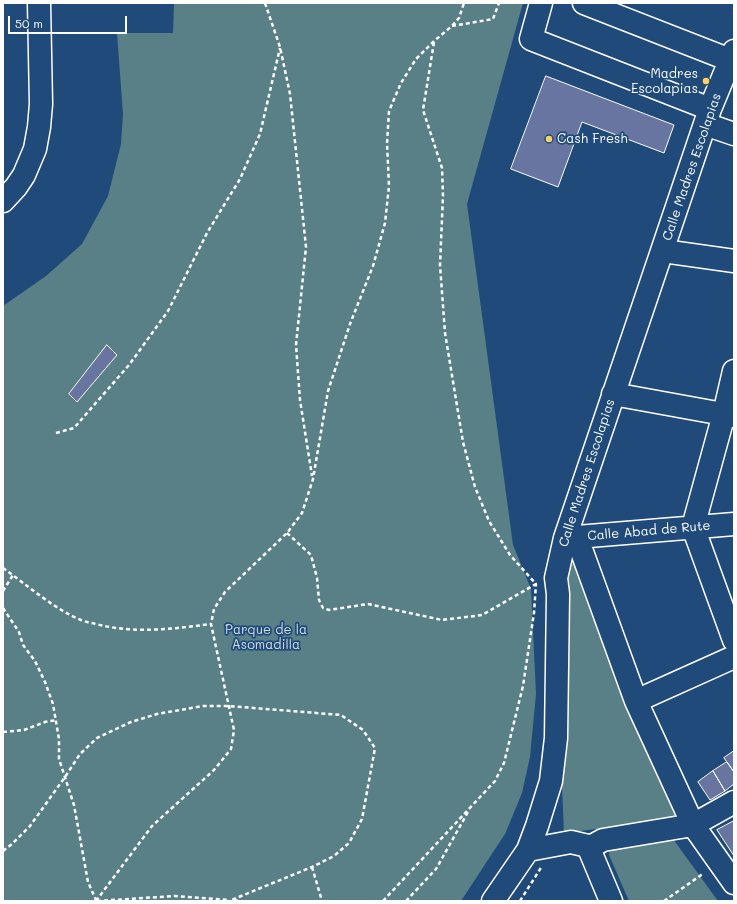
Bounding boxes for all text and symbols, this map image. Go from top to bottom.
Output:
scale bar [10,8,129,34]
text: 50 m [15,15,43,31]
place label: Madres Escolapias [631,66,698,97]
marker: Madres Escolapias [701,76,711,86]
street label: Calle Madres Escolapias [659,91,725,243]
place label: Cash Fresh [557,131,628,147]
marker: Cash Fresh [544,134,554,144]
street label: Calle Madres Escolapias [556,397,618,549]
street label: Calle Abad de Rute [587,518,711,544]
park label: Parque de la Asomadilla [225,622,307,653]

